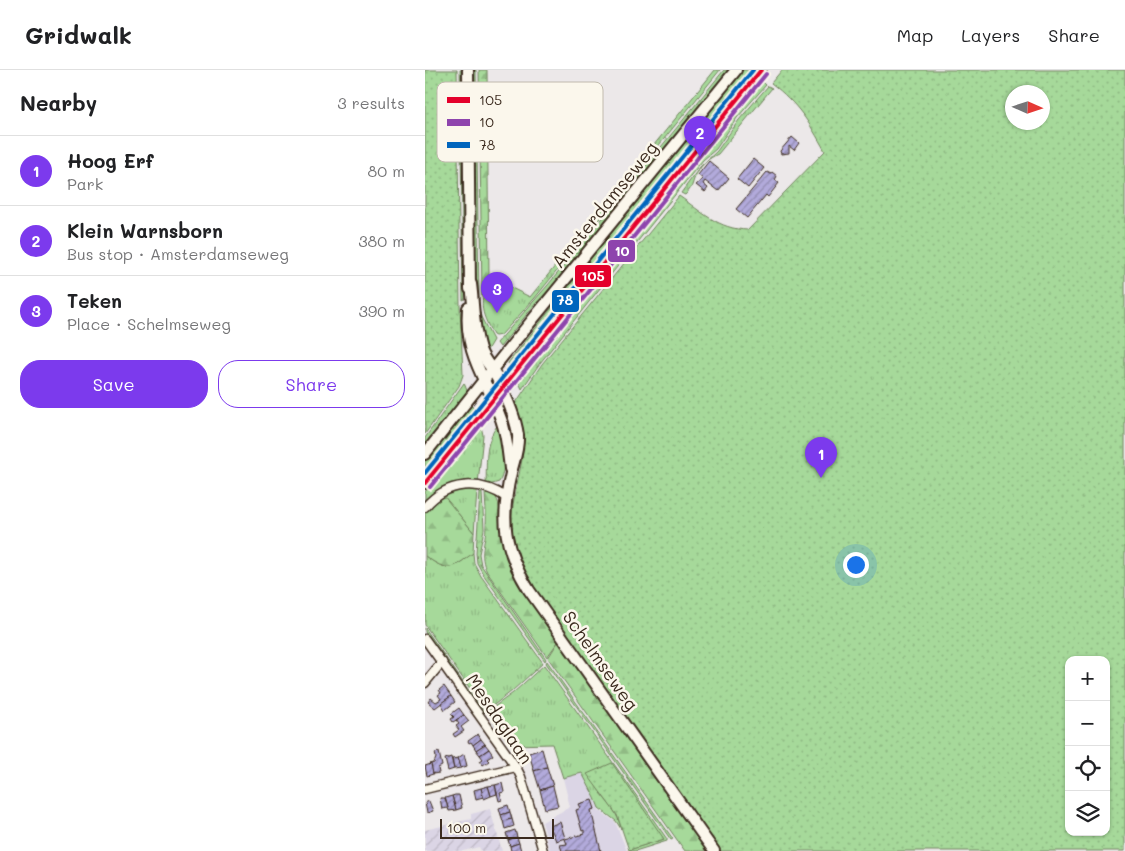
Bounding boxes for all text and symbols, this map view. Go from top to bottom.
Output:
text: Gridwalk [25,19,132,50]
text: Map [897,23,933,47]
text: Layers [961,23,1020,47]
text: Share [1048,23,1100,47]
legend [437,82,603,162]
north arrow [1005,85,1050,130]
text: Nearby [20,89,97,116]
text: 105 [479,90,502,109]
text: 3 results [337,92,405,113]
text: 10 [479,112,494,131]
pin: 2 [684,116,716,157]
text: 78 [479,135,495,154]
street label: Amsterdamseweg [546,136,663,273]
text: Hoog Erf [67,148,154,173]
text: 1 [32,160,40,181]
text: 80 m [368,160,405,181]
text: Park [67,173,103,194]
text: Klein Warnsborn [67,218,223,243]
text: 2 [32,230,40,251]
text: 380 m [358,230,405,251]
line badge: 10 [607,239,636,263]
text: 10 [614,241,630,260]
text: Bus stop · Amsterdamseweg [67,243,289,264]
line badge: 105 [574,264,612,288]
text: 105 [581,266,605,285]
pin: 3 [481,272,513,313]
text: Teken [67,288,122,313]
line badge: 78 [551,289,580,313]
text: 78 [557,290,574,309]
text: 3 [31,300,41,321]
text: 390 m [358,300,405,321]
text: Place · Schelmseweg [67,313,231,334]
button: Save [20,360,208,408]
button: Share [218,360,405,408]
pin: 1 [805,437,837,478]
your location [843,552,869,578]
street label: Schelmseweg [558,606,644,715]
map controls [1065,656,1110,836]
button: + [1065,656,1110,701]
street label: Mesdaglaan [461,669,539,768]
button: − [1065,701,1110,746]
button: locate [1065,746,1110,791]
button: layers [1065,791,1110,836]
scale bar [440,816,554,839]
text: 100 m [447,818,486,837]

